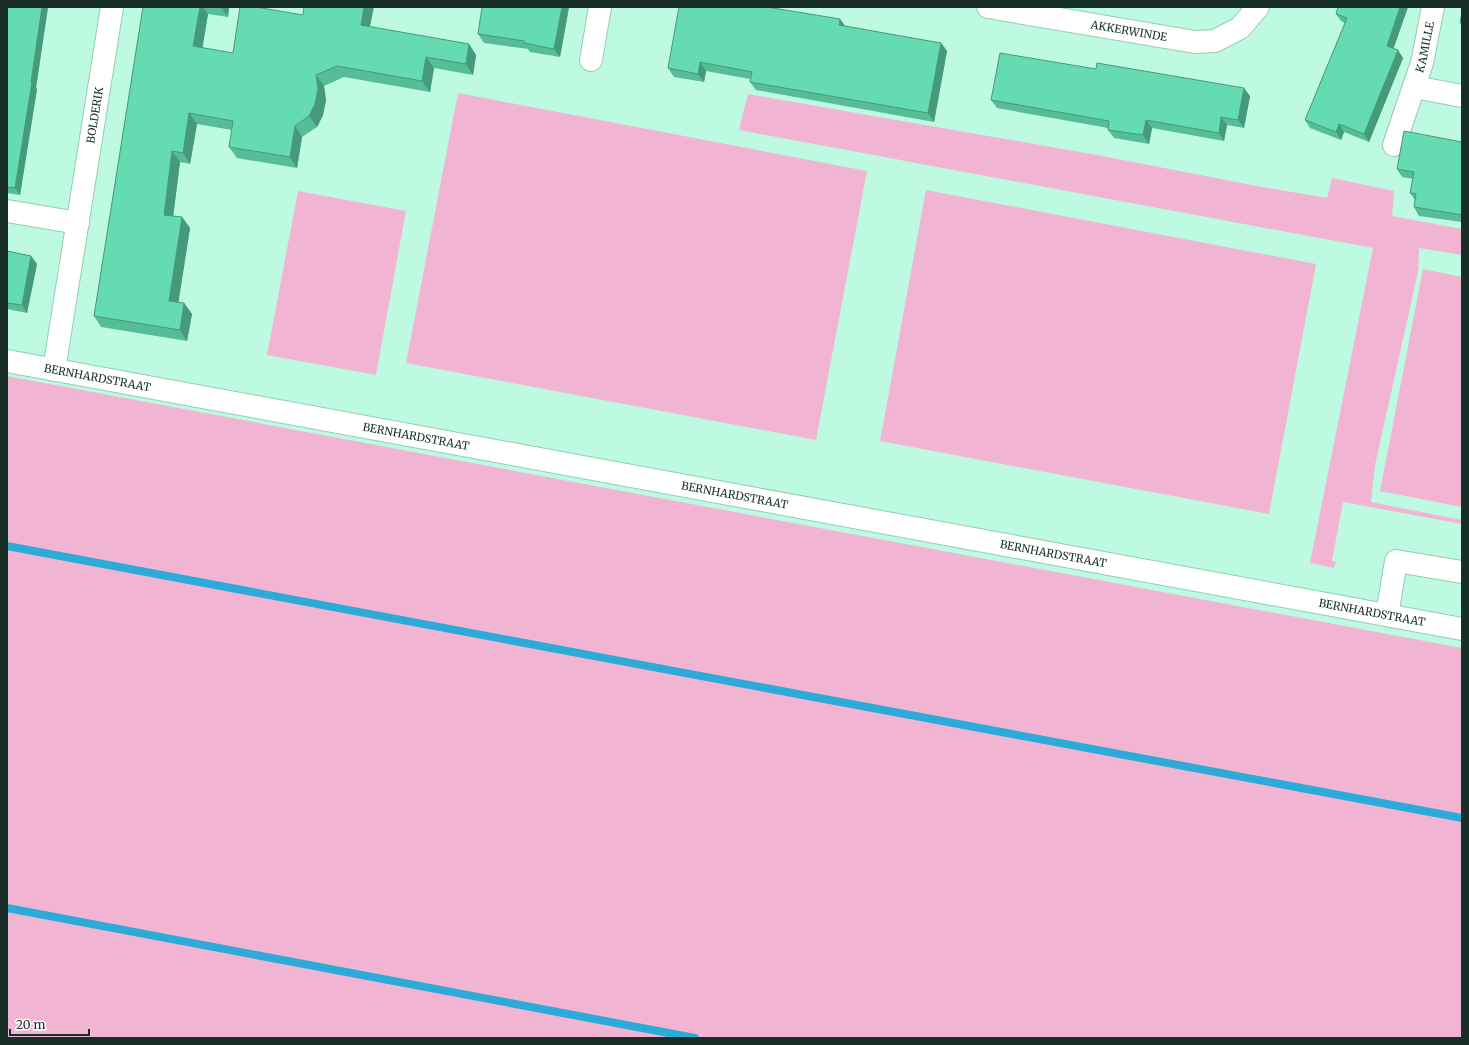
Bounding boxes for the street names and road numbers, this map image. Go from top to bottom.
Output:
street label: AKKERWINDE [1089,17,1168,44]
street label: KAMILLE [1412,20,1437,74]
street label: BOLDERIK [83,86,106,144]
street label: BERNHARDSTRAAT [43,361,152,394]
street label: BERNHARDSTRAAT [362,420,471,453]
street label: BERNHARDSTRAAT [680,478,790,512]
street label: BERNHARDSTRAAT [999,537,1108,570]
street label: BERNHARDSTRAAT [1318,596,1427,629]

